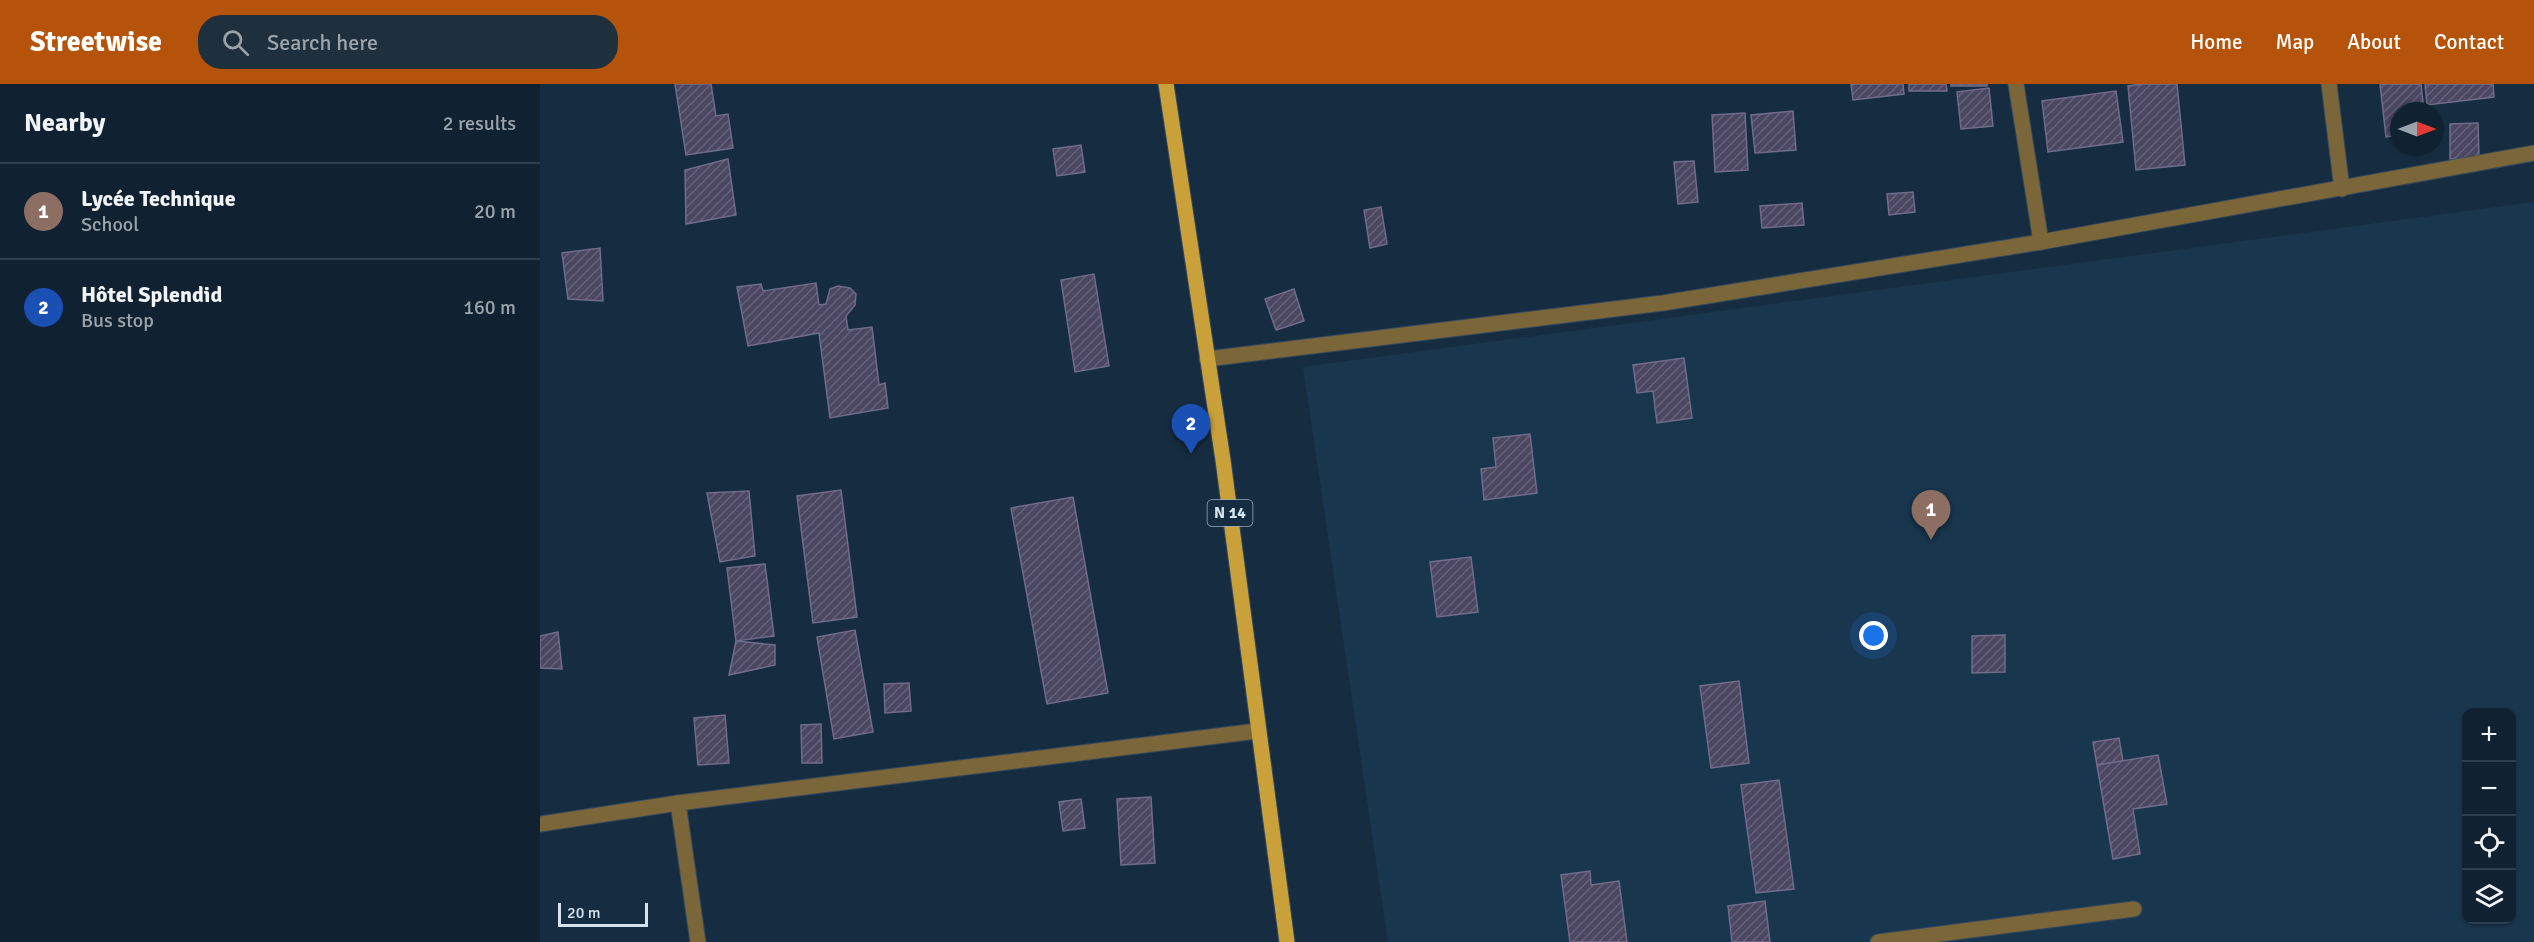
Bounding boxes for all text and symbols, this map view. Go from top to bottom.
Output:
search box [198,15,618,69]
text: Streetwise [30,25,162,59]
icon: search [219,26,252,59]
text: Search here [267,29,378,56]
text: Home [2190,29,2243,55]
text: Map [2276,29,2314,55]
text: About [2347,29,2401,55]
text: Contact [2434,29,2504,55]
north arrow [2390,102,2444,156]
text: Nearby [24,107,105,139]
text: 2 results [443,111,516,136]
text: Lycée Technique [81,185,236,212]
text: 1 [38,199,49,224]
text: 20 m [474,199,516,224]
text: School [81,212,139,237]
text: Hôtel Splendid [81,281,222,308]
text: 2 [38,295,49,320]
text: 160 m [463,295,516,320]
text: Bus stop [81,308,154,333]
pin: 2 [1172,404,1210,454]
pin: 1 [1912,490,1950,540]
road number: N 14 [1208,500,1252,526]
your location [1859,621,1888,650]
map controls [2462,708,2516,924]
button: + [2462,708,2516,762]
button: − [2462,762,2516,816]
button: locate [2462,816,2516,870]
button: layers [2462,870,2516,924]
scale bar [558,900,648,928]
text: 20 m [567,903,601,923]

